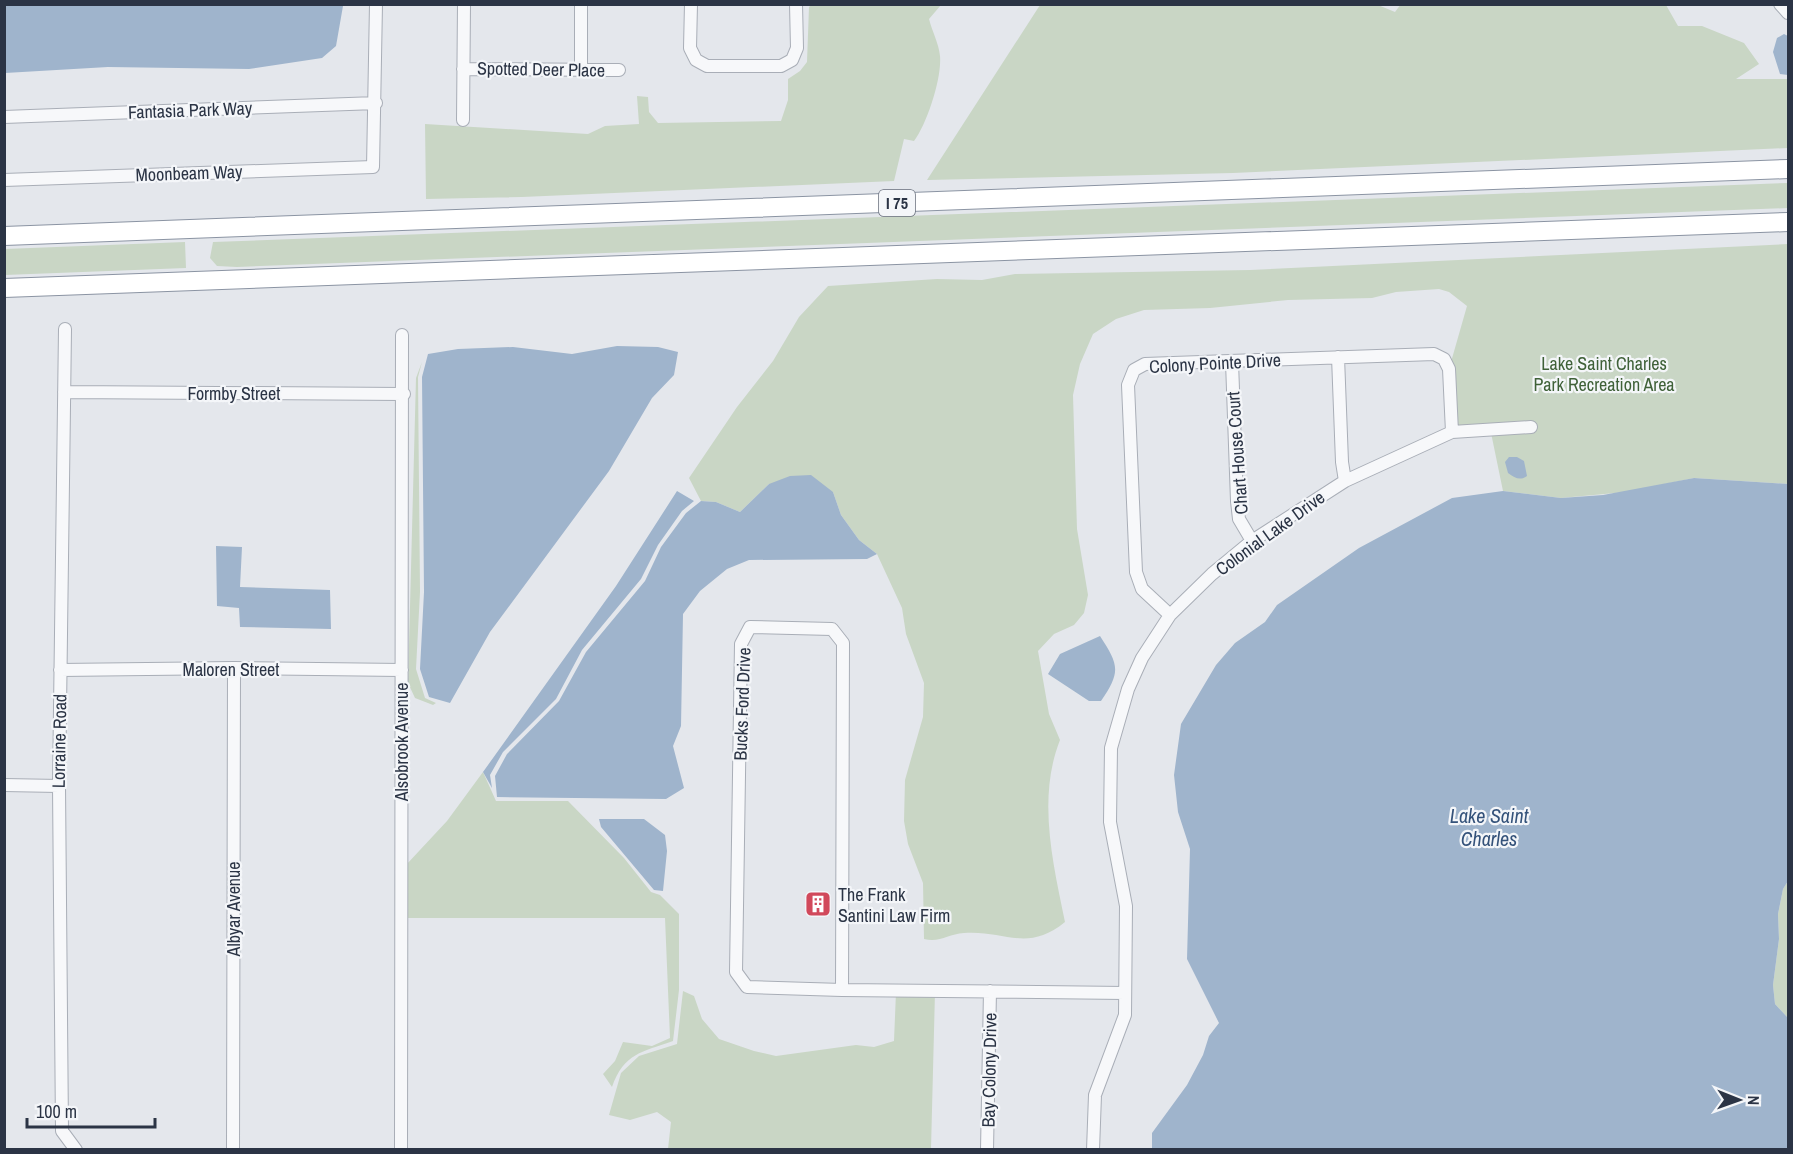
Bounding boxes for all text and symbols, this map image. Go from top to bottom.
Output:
street label: Spotted Deer Place [477,55,605,83]
street label: Fantasia Park Way [127,95,253,125]
street label: Moonbeam Way [135,159,243,187]
road number: I 75 [879,190,915,216]
street label: Colony Pointe Drive [1148,347,1282,379]
park label: Lake Saint Charles Park Recreation Area [1533,351,1675,397]
street label: Formby Street [188,381,280,406]
street label: Chart House Court [1220,391,1254,515]
street label: Colonial Lake Drive [1210,485,1330,581]
street label: Bucks Ford Drive [728,647,756,761]
street label: Maloren Street [183,657,279,682]
street label: Alsobrook Avenue [389,683,414,802]
street label: Lorraine Road [46,694,72,788]
water label: Lake Saint Charles [1450,802,1529,852]
street label: Albyar Avenue [221,862,246,957]
place label: The Frank Santini Law Firm [838,882,950,928]
building icon: The Frank Santini Law Firm [803,889,833,919]
street label: Bay Colony Drive [975,1012,1003,1128]
north arrow [1709,1070,1769,1130]
scale bar [27,1091,154,1129]
text: N [1743,1095,1765,1105]
text: 100 m [36,1099,77,1124]

